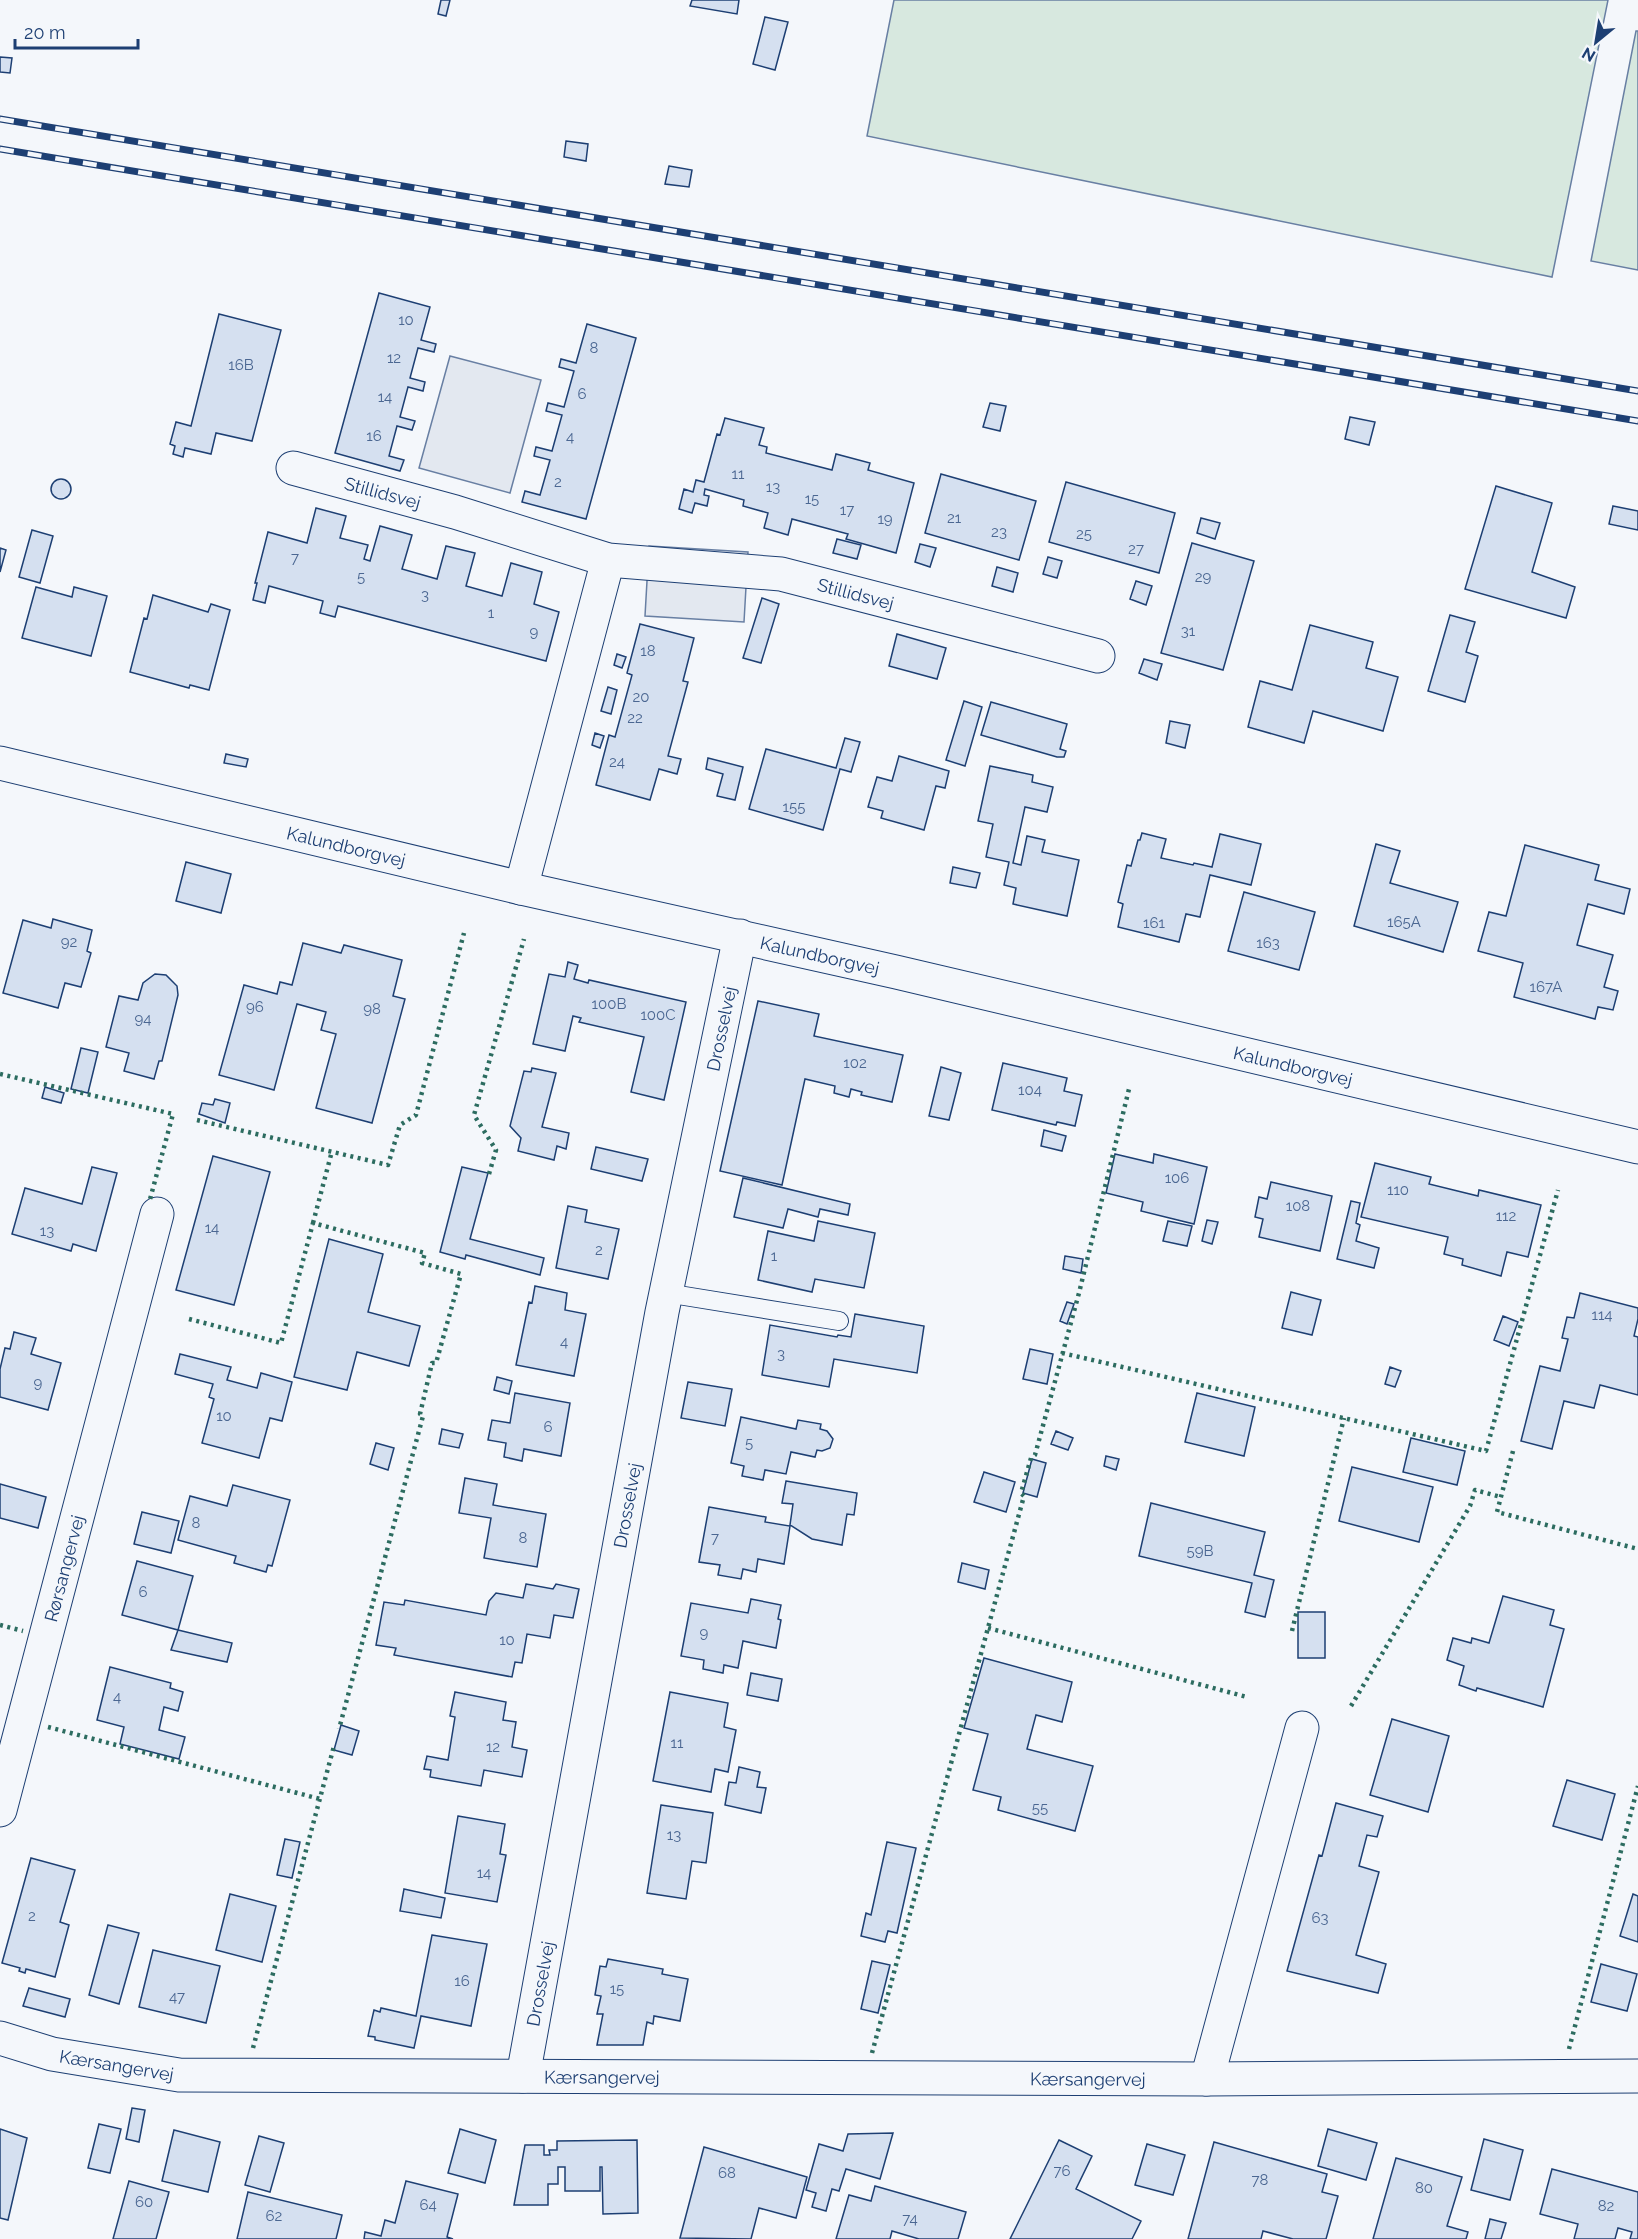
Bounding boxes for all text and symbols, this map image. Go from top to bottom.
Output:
scale bar [15,12,138,50]
north arrow [1566,12,1626,72]
text: 20 m [24,22,66,43]
text: N [1579,43,1599,66]
house number: 10 [398,311,414,329]
house number: 8 [590,339,599,357]
house number: 12 [387,349,401,367]
house number: 16B [228,356,254,374]
house number: 6 [577,385,587,403]
house number: 14 [378,388,392,406]
house number: 16 [366,427,382,445]
house number: 4 [566,428,574,446]
house number: 11 [732,465,745,483]
street label: Stillidsvej [342,472,423,513]
house number: 2 [554,473,562,491]
house number: 13 [766,478,780,496]
house number: 15 [805,490,819,508]
house number: 17 [840,501,854,519]
house number: 21 [947,509,962,527]
house number: 19 [877,510,893,528]
house number: 23 [991,523,1007,541]
house number: 25 [1076,525,1092,543]
house number: 27 [1128,540,1144,558]
house number: 7 [291,549,299,567]
house number: 5 [357,568,365,586]
house number: 29 [1195,568,1212,586]
street label: Stillidsvej [815,573,896,613]
house number: 3 [421,586,429,604]
house number: 1 [488,604,495,622]
house number: 31 [1181,622,1196,640]
house number: 9 [530,623,539,641]
house number: 18 [640,642,656,660]
house number: 20 [633,688,650,706]
house number: 22 [627,709,643,727]
house number: 24 [609,753,625,771]
house number: 155 [783,798,805,816]
street label: Kalundborgvej [285,822,408,870]
house number: 165A [1387,913,1421,931]
house number: 161 [1143,914,1166,932]
street label: Kalundborgvej [758,931,881,978]
house number: 92 [61,933,77,951]
house number: 163 [1256,934,1280,952]
house number: 167A [1530,978,1562,996]
street label: Drosselvej [702,984,740,1073]
house number: 100B [592,995,626,1013]
house number: 96 [246,998,264,1016]
house number: 98 [363,1000,381,1018]
house number: 100C [640,1006,676,1024]
house number: 94 [135,1010,151,1028]
street label: Kalundborgvej [1231,1041,1355,1090]
house number: 102 [843,1054,867,1072]
house number: 104 [1018,1081,1042,1099]
house number: 106 [1165,1169,1189,1187]
house number: 110 [1387,1181,1409,1199]
house number: 108 [1286,1197,1310,1215]
house number: 112 [1496,1207,1517,1225]
house number: 14 [205,1219,219,1237]
house number: 13 [40,1222,54,1240]
house number: 2 [595,1241,603,1259]
house number: 1 [771,1247,778,1265]
house number: 114 [1591,1306,1613,1324]
house number: 4 [560,1333,568,1351]
house number: 3 [777,1345,785,1363]
house number: 9 [34,1374,43,1392]
house number: 10 [216,1407,232,1425]
house number: 6 [543,1418,553,1436]
house number: 5 [745,1434,753,1452]
street label: Drosselvej [609,1461,645,1550]
street label: Rørsangervej [40,1513,88,1624]
house number: 8 [192,1514,201,1532]
house number: 8 [519,1529,528,1547]
house number: 7 [711,1529,719,1547]
house number: 59B [1187,1542,1213,1560]
house number: 6 [138,1583,148,1601]
house number: 9 [700,1624,709,1642]
house number: 10 [499,1631,515,1649]
house number: 4 [113,1688,121,1706]
house number: 11 [671,1734,684,1752]
house number: 12 [486,1738,500,1756]
house number: 55 [1032,1799,1048,1817]
house number: 13 [667,1826,681,1844]
house number: 14 [477,1864,491,1882]
house number: 2 [28,1907,36,1925]
house number: 63 [1311,1909,1329,1927]
street label: Drosselvej [522,1939,558,2028]
house number: 16 [454,1972,470,1990]
house number: 15 [610,1980,624,1998]
house number: 47 [169,1988,185,2006]
street label: Kærsangervej [58,2045,175,2084]
street label: Kærsangervej [544,2066,660,2087]
street label: Kærsangervej [1030,2068,1146,2089]
house number: 76 [1053,2162,1071,2180]
house number: 68 [718,2164,736,2182]
house number: 78 [1252,2171,1269,2189]
house number: 80 [1415,2179,1433,2197]
house number: 60 [135,2193,153,2211]
house number: 64 [419,2196,437,2214]
house number: 82 [1598,2197,1615,2215]
house number: 62 [266,2207,283,2225]
house number: 74 [902,2210,918,2228]

